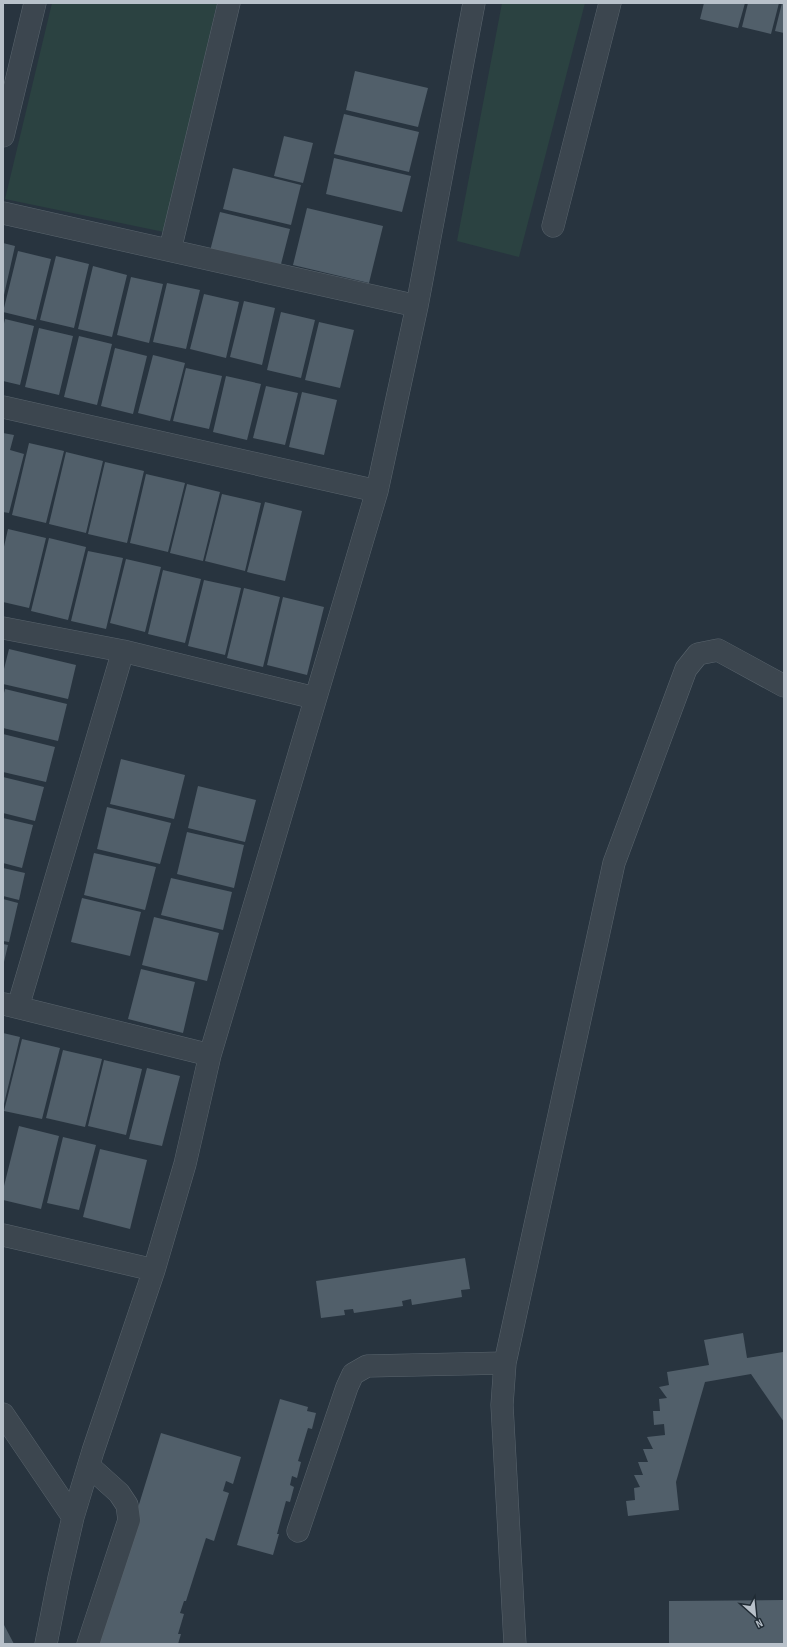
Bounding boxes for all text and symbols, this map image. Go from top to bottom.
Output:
north arrow [735,1595,775,1635]
text: N [754,1616,765,1631]

